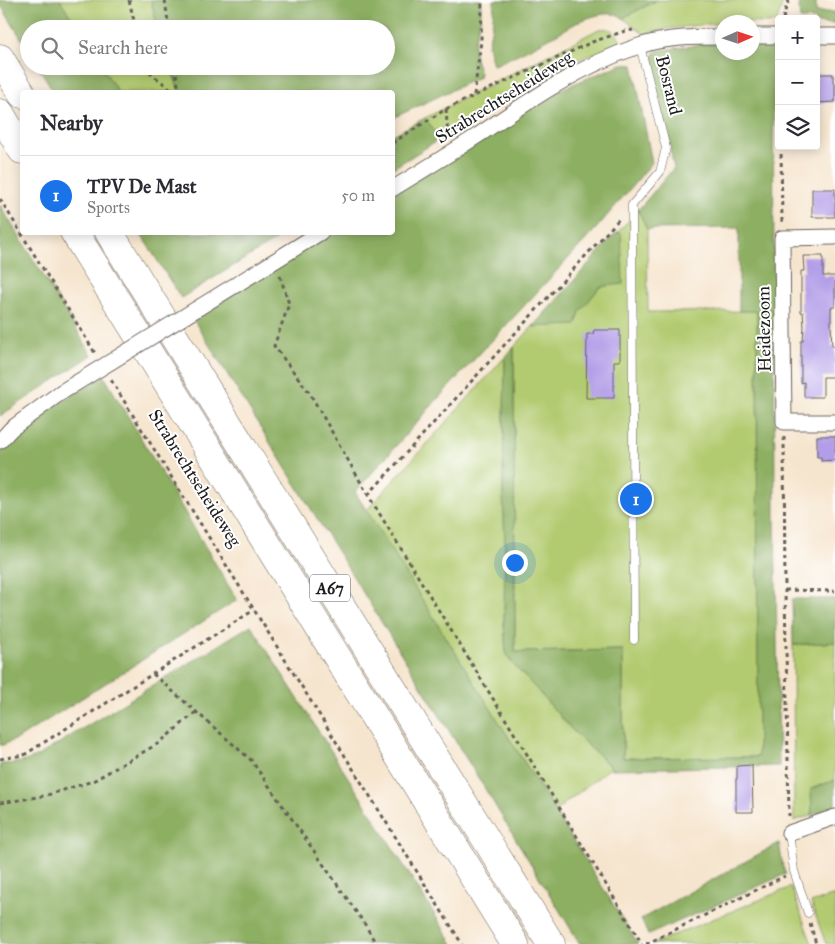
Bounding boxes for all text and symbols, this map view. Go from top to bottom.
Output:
north arrow [715,15,760,60]
map controls [775,15,820,150]
button: + [775,15,820,60]
search box [20,20,395,75]
icon: search [38,34,66,62]
text: Search here [78,36,168,59]
street label: Strabrechtseheideweg [431,45,578,149]
street label: Bosrand [651,53,687,117]
button: − [775,60,820,105]
button: layers [775,105,820,150]
text: Nearby [40,110,103,136]
text: TPV De Mast [87,175,196,198]
text: 1 [53,186,59,205]
text: 50 m [341,186,375,205]
text: Sports [87,198,130,217]
street label: Heidezoom [752,286,776,372]
street label: Strabrechtseheideweg [143,405,247,552]
pin: 1 [620,480,652,518]
your location [502,550,528,576]
road number: A67 [310,574,350,602]

